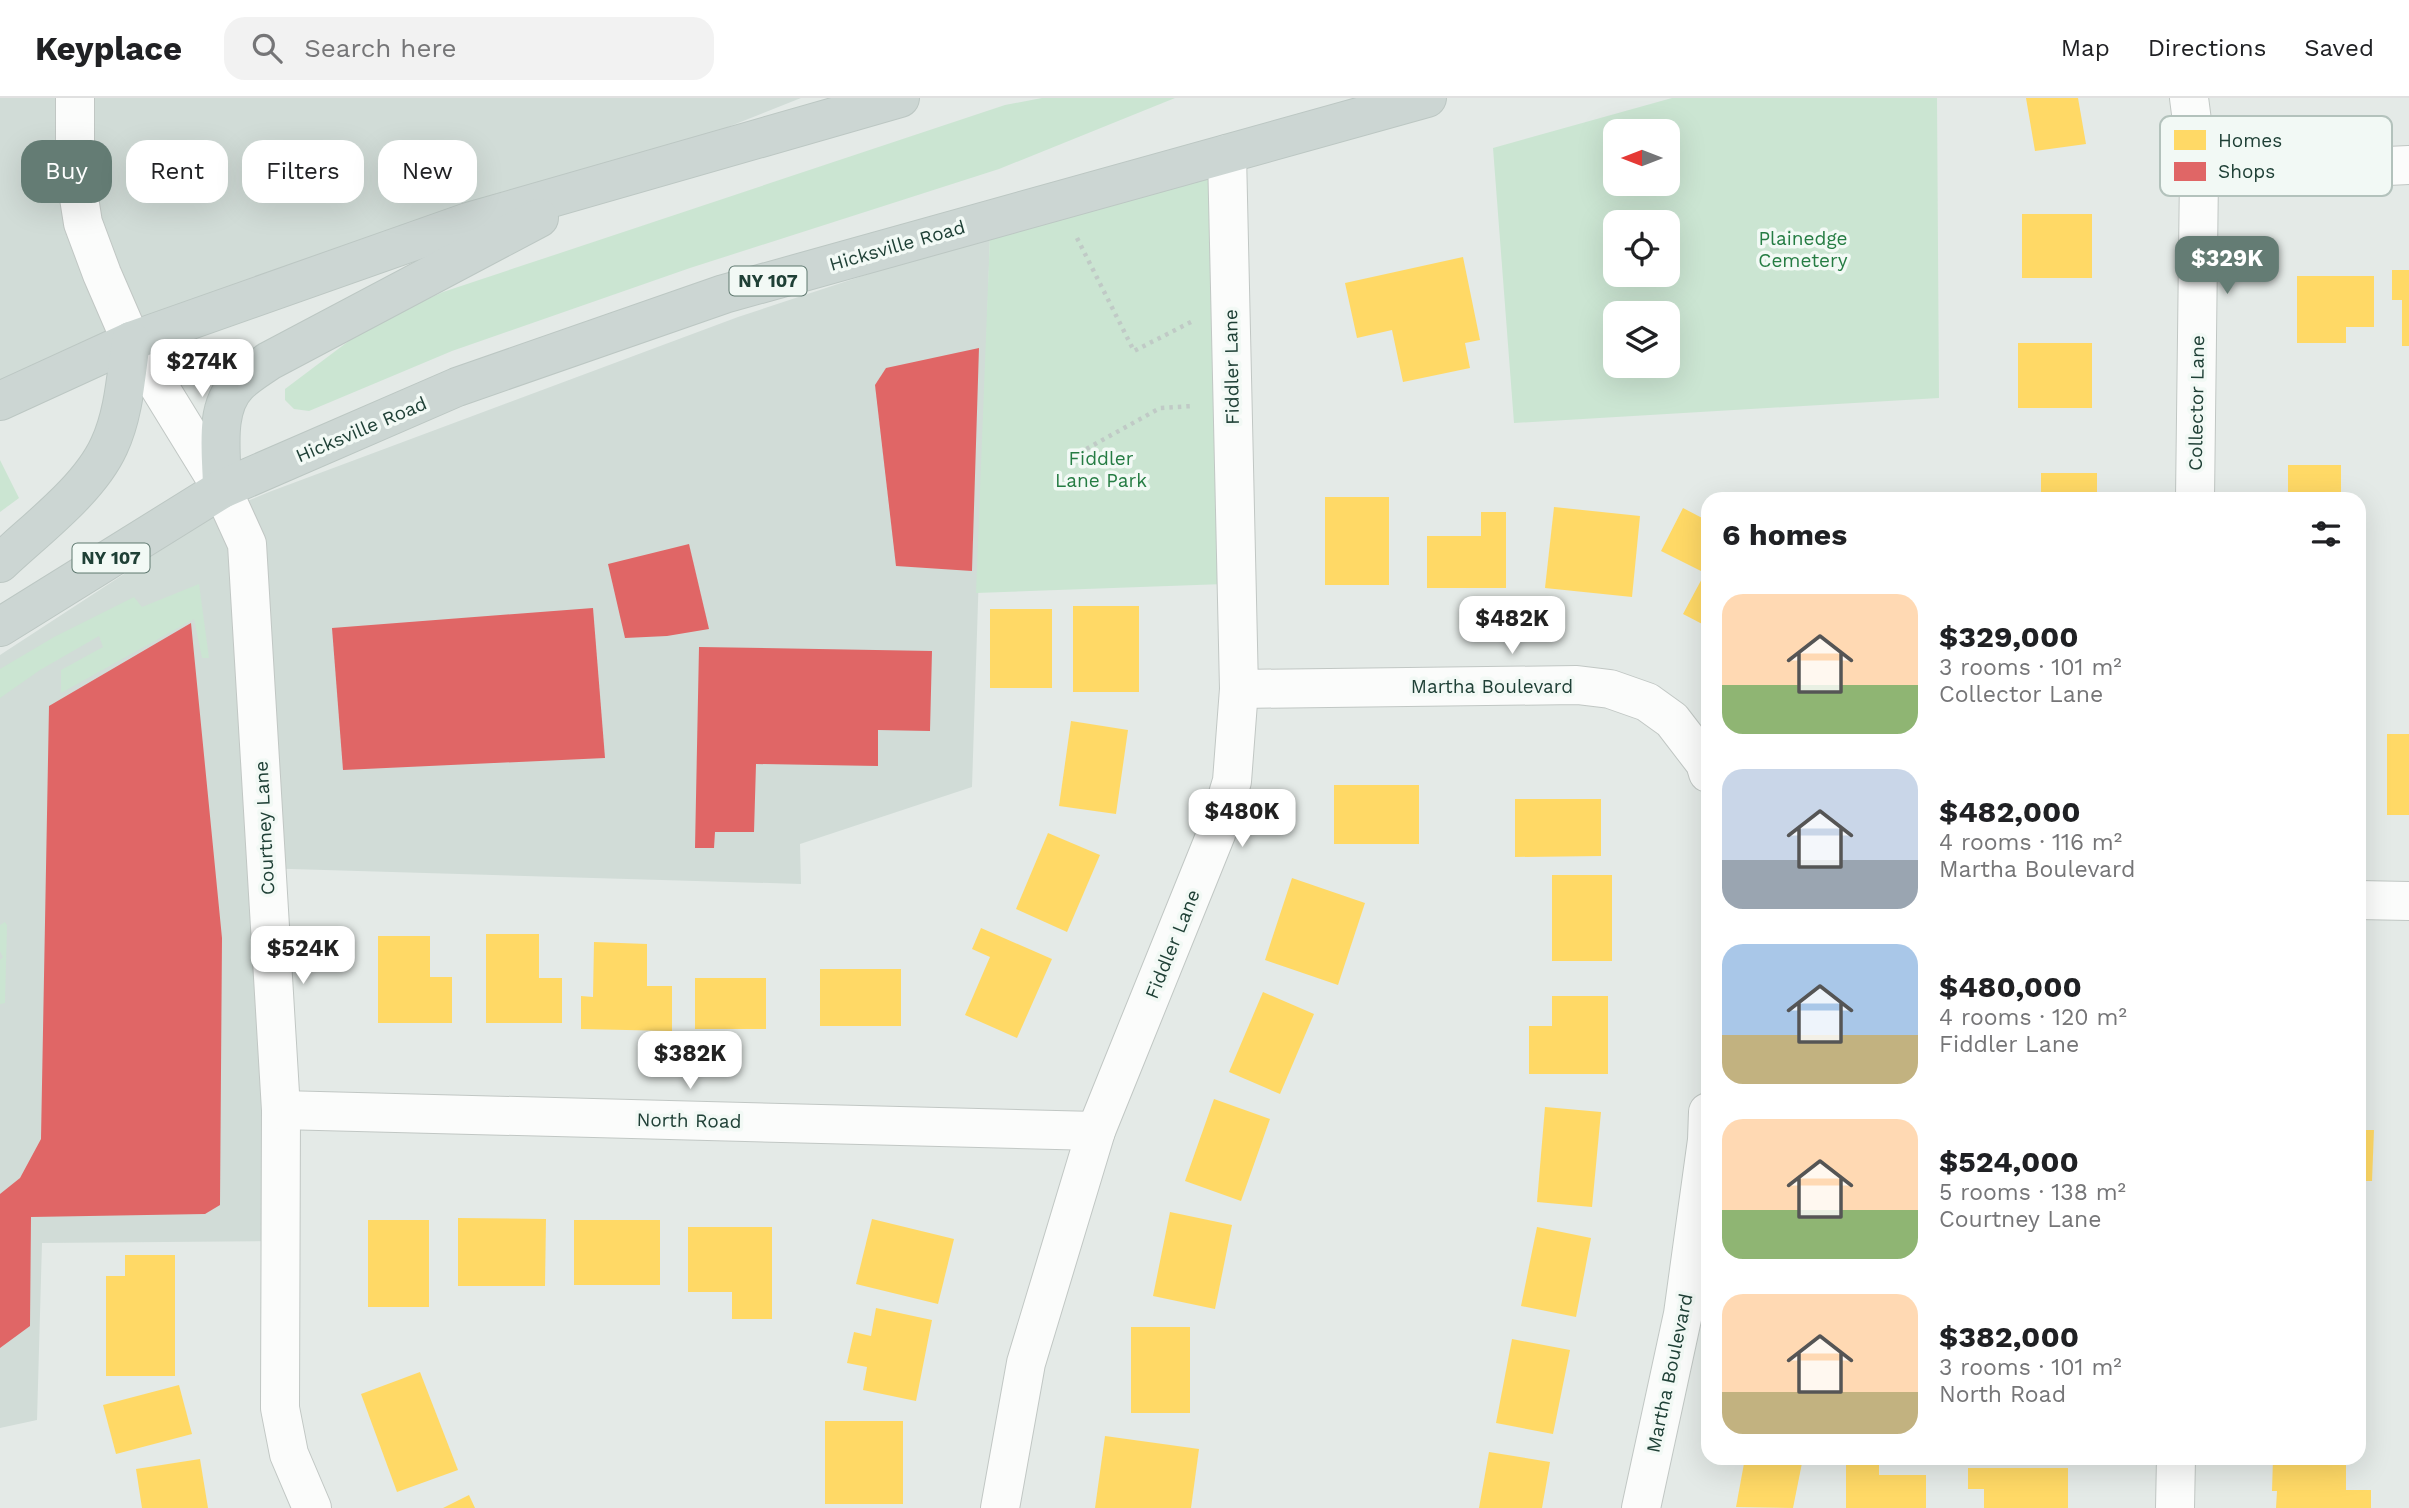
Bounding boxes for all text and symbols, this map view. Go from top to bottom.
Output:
search box [224,17,714,80]
text: Keyplace [35,29,182,68]
icon: search [248,29,286,67]
text: Search here [304,33,457,63]
text: Map [2061,34,2110,62]
text: Directions [2148,34,2266,62]
text: Saved [2304,34,2374,62]
legend [2160,116,2392,196]
north arrow [1603,119,1680,196]
map controls [1603,119,1680,378]
text: Homes [2218,129,2282,152]
chip: Buy [21,140,112,203]
chip: Rent [126,140,228,203]
chip: Filters [242,140,364,203]
chip: New [378,140,477,203]
text: Shops [2218,160,2275,183]
button: locate [1603,210,1680,287]
street label: Hicksville Road [827,215,968,276]
park label: Plainedge Cemetery [1758,227,1848,272]
pin: $329K [2178,236,2276,296]
text: $329K [2191,245,2263,272]
road number: NY 107 [730,266,806,296]
button: layers [1603,301,1680,378]
street label: Fiddler Lane [1219,309,1244,425]
street label: Collector Lane [2184,335,2209,471]
pin: $274K [153,340,251,399]
text: $274K [167,348,237,375]
street label: Hicksville Road [292,391,430,467]
park label: Fiddler Lane Park [1055,447,1147,492]
icon: filters [2307,515,2345,553]
text: 6 homes [1722,517,1847,552]
road number: NY 107 [72,544,150,572]
pin: $482K [1463,596,1561,656]
text: $482K [1475,605,1549,632]
text: $329,000 [1939,619,2079,654]
icon: home [1778,622,1862,706]
text: 3 rooms · 101 m² [1939,654,2122,681]
street label: Martha Boulevard [1411,675,1573,698]
text: Collector Lane [1939,681,2103,708]
street label: Courtney Lane [250,760,279,896]
pin: $480K [1193,790,1291,849]
text: $482,000 [1939,794,2081,829]
icon: home [1778,797,1862,881]
text: $480K [1205,798,1279,825]
text: 4 rooms · 116 m² [1939,829,2122,856]
text: Martha Boulevard [1939,856,2136,883]
street label: Fiddler Lane [1140,886,1205,1002]
pin: $524K [254,926,352,986]
text: $524K [267,935,339,962]
text: $480,000 [1939,969,2082,1004]
icon: home [1778,972,1862,1056]
text: 4 rooms · 120 m² [1939,1004,2127,1031]
text: Fiddler Lane [1939,1031,2079,1058]
pin: $382K [641,1032,739,1091]
text: $382K [654,1040,726,1067]
street label: North Road [636,1108,742,1133]
text: $524,000 [1939,1144,2079,1179]
icon: home [1778,1147,1862,1231]
text: 5 rooms · 138 m² [1939,1179,2126,1206]
text: Courtney Lane [1939,1206,2101,1233]
street label: Martha Boulevard [1641,1291,1698,1455]
text: $382,000 [1939,1319,2079,1354]
icon: home [1778,1322,1862,1406]
text: 3 rooms · 101 m² [1939,1354,2122,1381]
text: North Road [1939,1381,2066,1408]

